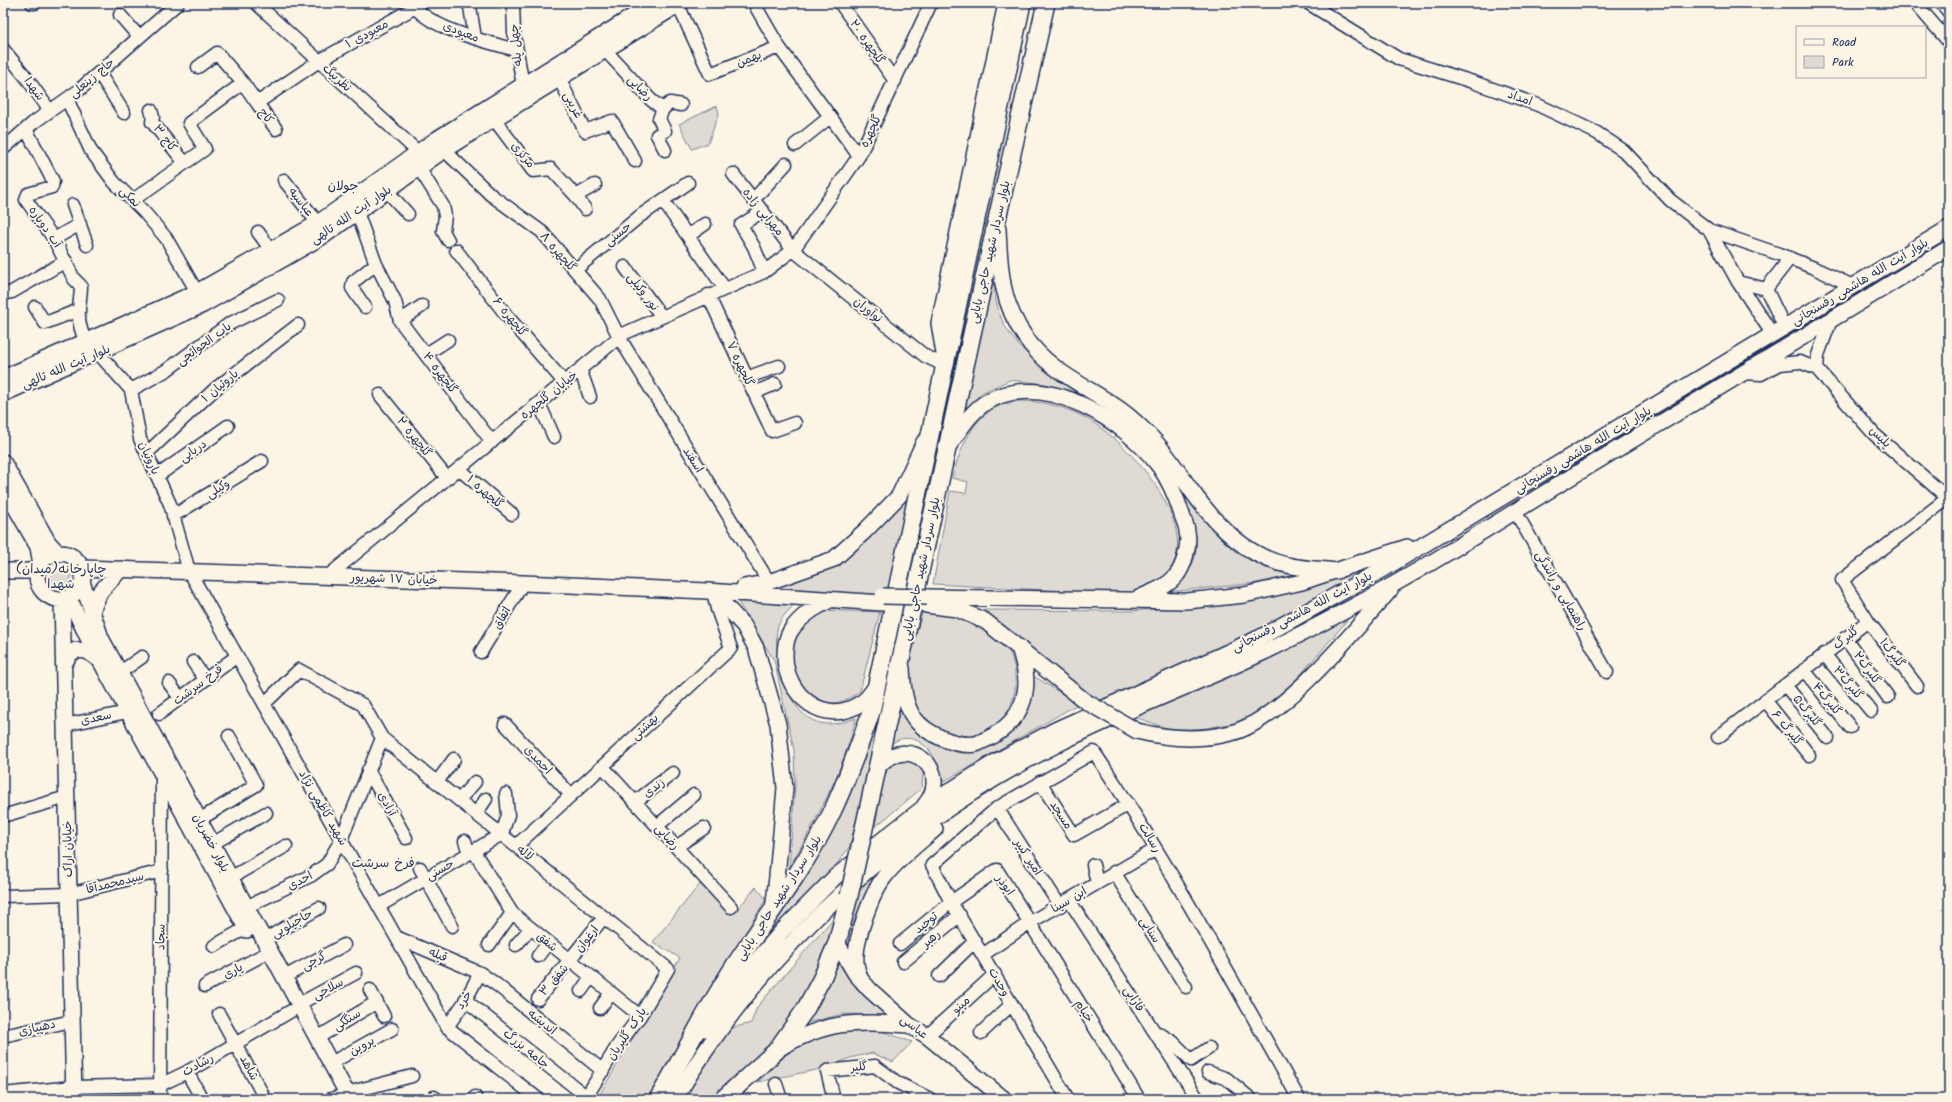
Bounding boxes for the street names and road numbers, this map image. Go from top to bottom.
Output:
street label: معبودی ۱ [342,14,392,54]
street label: گلچهره ۲۰ [844,15,890,69]
street label: معبودی [440,16,482,48]
street label: چهل پله [504,23,528,67]
street label: بهمن [734,45,764,73]
street label: حاج زینعلی [65,53,119,103]
street label: نظربیگ [318,59,356,97]
street label: رضایی [623,71,657,105]
street label: شهدا [19,73,49,105]
street label: امداد [1505,85,1535,111]
street label: غریبی [558,88,588,122]
street label: کاج [254,104,278,128]
street label: گلچهره [855,111,887,151]
street label: کاج ۳ [148,120,182,156]
street label: مرکزی [506,138,540,172]
street label: بلوار سردار شهید حاجی بابایی [964,179,1016,325]
street label: بلوار آیت الله تالهی [306,181,396,249]
street label: نمکی [115,182,145,212]
street label: عباسیه [283,183,319,221]
street label: مهرابی زاده [738,184,788,240]
street label: آب دوباره [24,202,67,253]
street label: حسنی [600,217,636,251]
street label: گلچهره ۸ [535,228,581,276]
street label: بلوار آیت الله هاشمی رفسنجانی [1788,233,1932,331]
street label: نور وکیلی [622,269,664,315]
street label: نوآوران [849,292,887,328]
street label: گلچهره ۶ [488,293,532,341]
street label: باب الحوائجی [172,317,236,371]
street label: گلچهره ۷ [721,338,759,390]
street label: بلوار آیت الله تالهی [19,340,113,394]
street label: گلچهره ۴ [418,348,462,398]
street label: ۱ باروتیان [197,365,243,407]
street label: خیابان گلچهره [516,366,582,424]
street label: بلوار آیت الله هاشمی رفسنجانی [1511,401,1655,499]
street label: گلچهره ۲ [392,413,436,461]
street label: پلیس [1865,422,1895,452]
street label: دریایی [175,435,211,467]
street label: باروتیان [133,438,165,478]
street label: اسفند [678,443,708,477]
street label: گلچهره ۱ [462,470,508,514]
street label: وکیلی [202,474,234,504]
street label: بلوار سردار شهید حاجی بابایی [896,495,946,643]
street label: راهنمایی و رانندگی [1530,547,1592,635]
street label: بلوار آیت الله هاشمی رفسنجانی [1228,567,1376,657]
street label: خیابان ۱۷ شهریور [349,568,438,590]
street label: اتفاق [488,603,516,633]
street label: گلبرگ [1829,622,1863,654]
street label: گلبرگ۱ [1874,634,1910,672]
street label: گلبرگ۲ [1848,647,1886,689]
street label: فرخ سرشت [169,660,227,710]
street label: گلبرگ۳ [1828,662,1868,704]
street label: گلبرگ۴ [1808,678,1846,720]
street label: گلبرگ۵ [1788,691,1826,731]
street label: سعدی [79,705,113,731]
street label: گلبرگ ۶ [1767,706,1807,750]
street label: بهشتی [627,709,663,745]
street label: احمدی [519,741,557,779]
street label: شهید کاظمی نژاد [294,767,352,849]
street label: زندی [639,773,669,803]
street label: آزادی [373,788,402,821]
street label: مسجد [1045,797,1077,833]
street label: بلوار خضریان [188,810,234,876]
street label: رسالت [1134,819,1166,857]
street label: خیابان اراک [58,820,78,878]
street label: رضایی [650,820,684,854]
street label: بلوار سردار شهید حاجی بابایی [731,831,827,965]
street label: امیر کبیر [1008,834,1047,879]
street label: لاله [512,840,538,866]
street label: حسنی [422,854,458,886]
street label: احدی [284,866,316,896]
street label: سیدمحمدآقا [84,867,146,899]
street label: ابوذر [990,870,1019,900]
street label: ابن سینا [1047,882,1091,918]
street label: حاجیلویی [268,904,316,944]
street label: توحید [910,907,943,939]
street label: سنایی [1135,913,1165,947]
street label: ارغوان [570,921,604,957]
street label: سجاد [151,924,171,950]
street label: رهبر [916,925,945,953]
street label: شفق [532,927,562,957]
street label: قبله [426,943,450,967]
street label: گرجی [298,947,330,975]
street label: یاری [220,958,246,984]
street label: شفق ۳ [535,960,573,1000]
street label: وحدت [983,964,1015,1000]
street label: سلاحی [309,973,347,1005]
street label: فارابی [1119,982,1149,1016]
street label: خرد [451,987,477,1013]
street label: مینو [947,991,975,1019]
street label: خیام [1070,996,1098,1026]
street label: سنگکی [329,1004,365,1036]
street label: اندیشه [523,1004,561,1040]
street label: پارک گلپریان [602,1004,652,1064]
street label: عباسی [896,1010,932,1044]
street label: دهپیازی [17,1015,57,1041]
street label: جامه بزرگ [499,1024,553,1074]
street label: پروین [346,1031,378,1061]
street label: رشادت [179,1049,217,1081]
street label: شاهد [234,1052,264,1084]
street label: گلپر [849,1057,868,1077]

